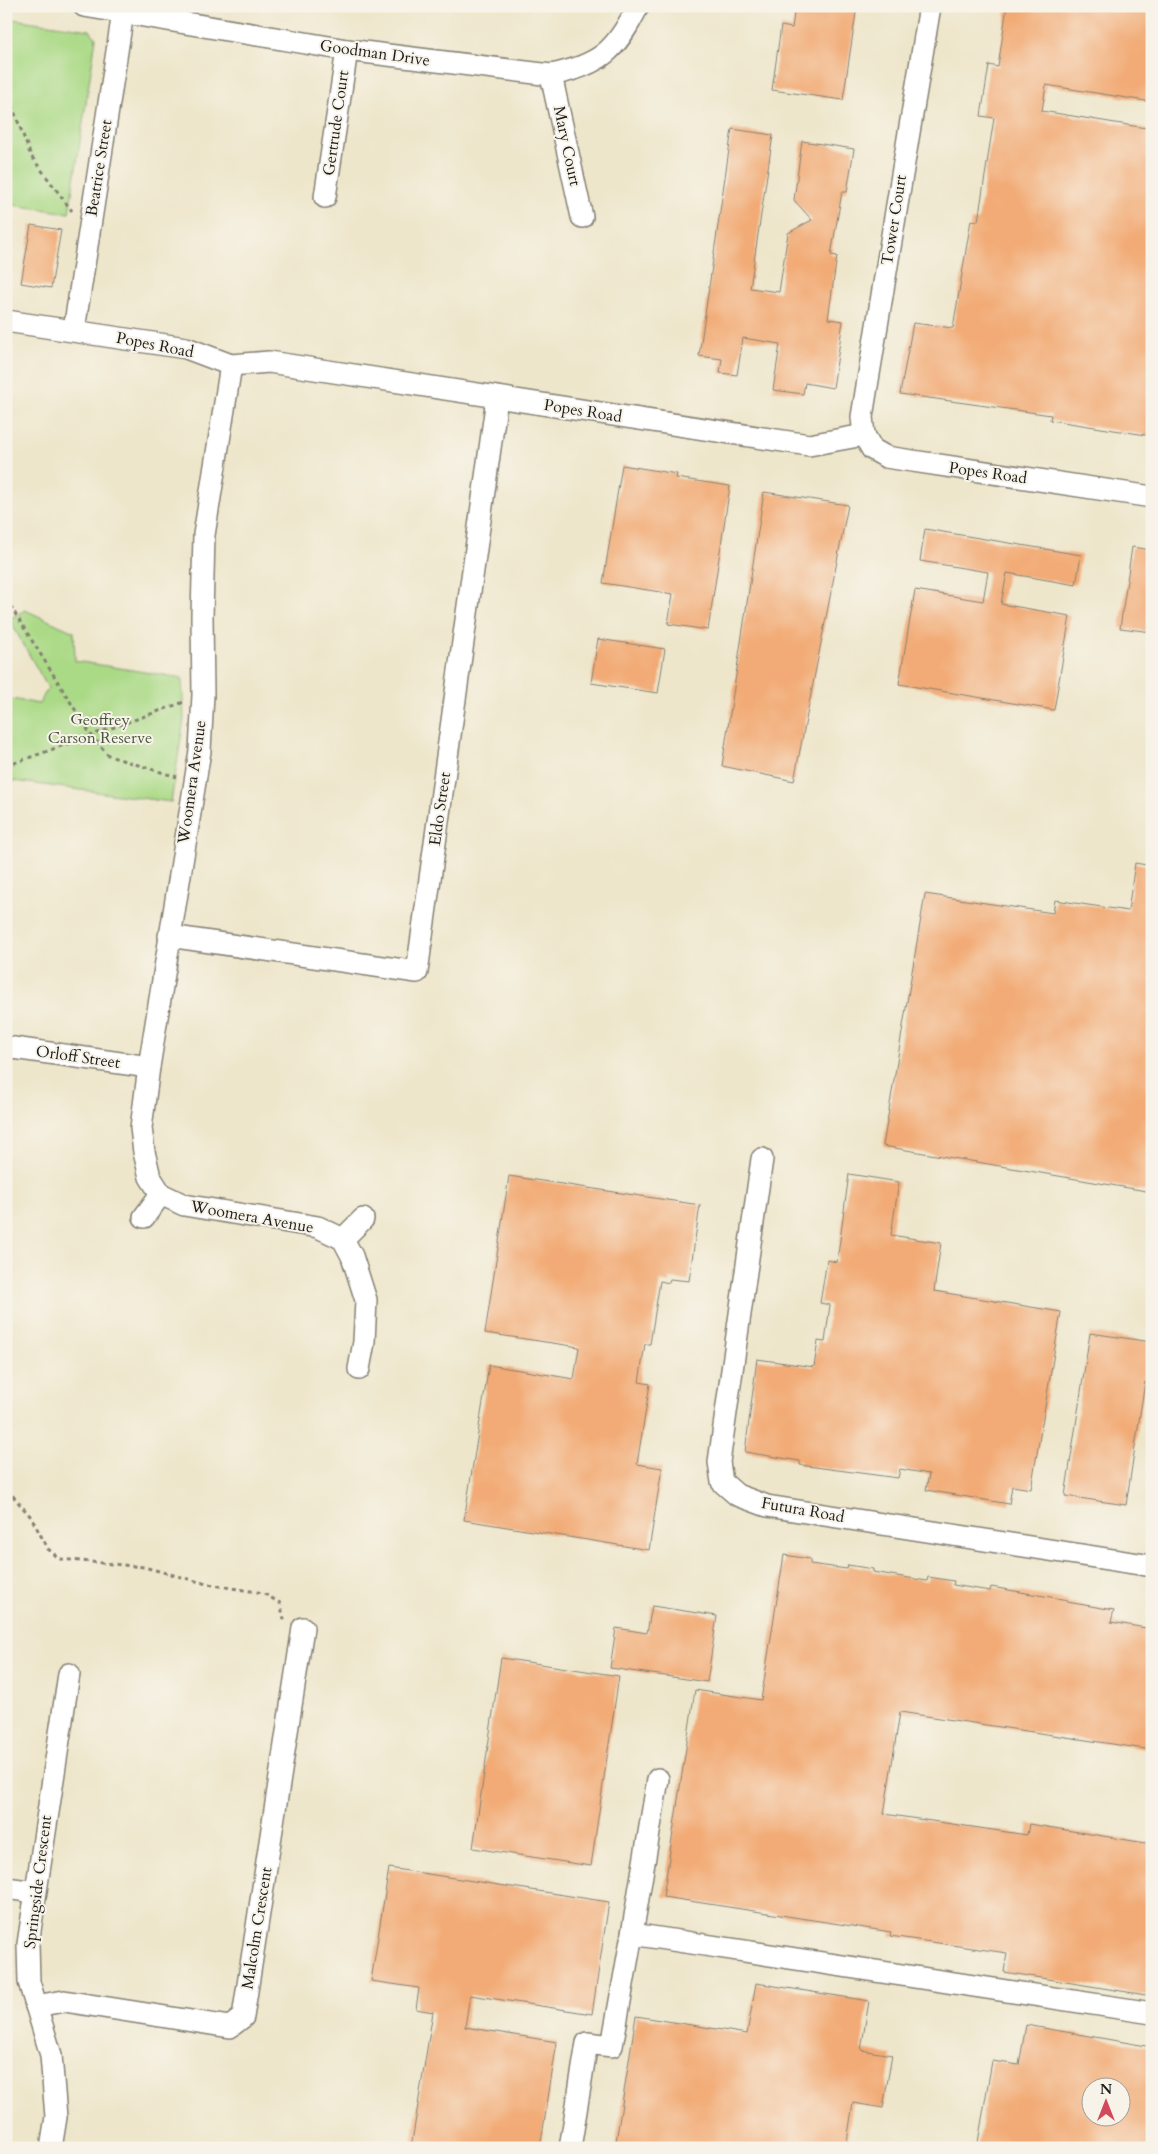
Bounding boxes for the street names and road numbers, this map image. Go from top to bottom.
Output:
street label: Goodman Drive [319,34,431,72]
street label: Gertrude Court [318,69,354,177]
street label: Mary Court [548,104,586,188]
street label: Beatrice Street [80,118,118,218]
street label: Tower Court [876,173,912,267]
street label: Popes Road [114,327,196,363]
street label: Popes Road [542,394,624,428]
street label: Popes Road [948,457,1029,489]
street label: Woomera Avenue [172,719,212,846]
street label: Eldo Street [424,771,456,847]
street label: Orloff Street [34,1040,122,1074]
street label: Woomera Avenue [188,1195,315,1239]
street label: Futura Road [760,1492,847,1528]
street label: Springside Crescent [19,1814,57,1950]
street label: Malcolm Crescent [236,1865,278,1991]

